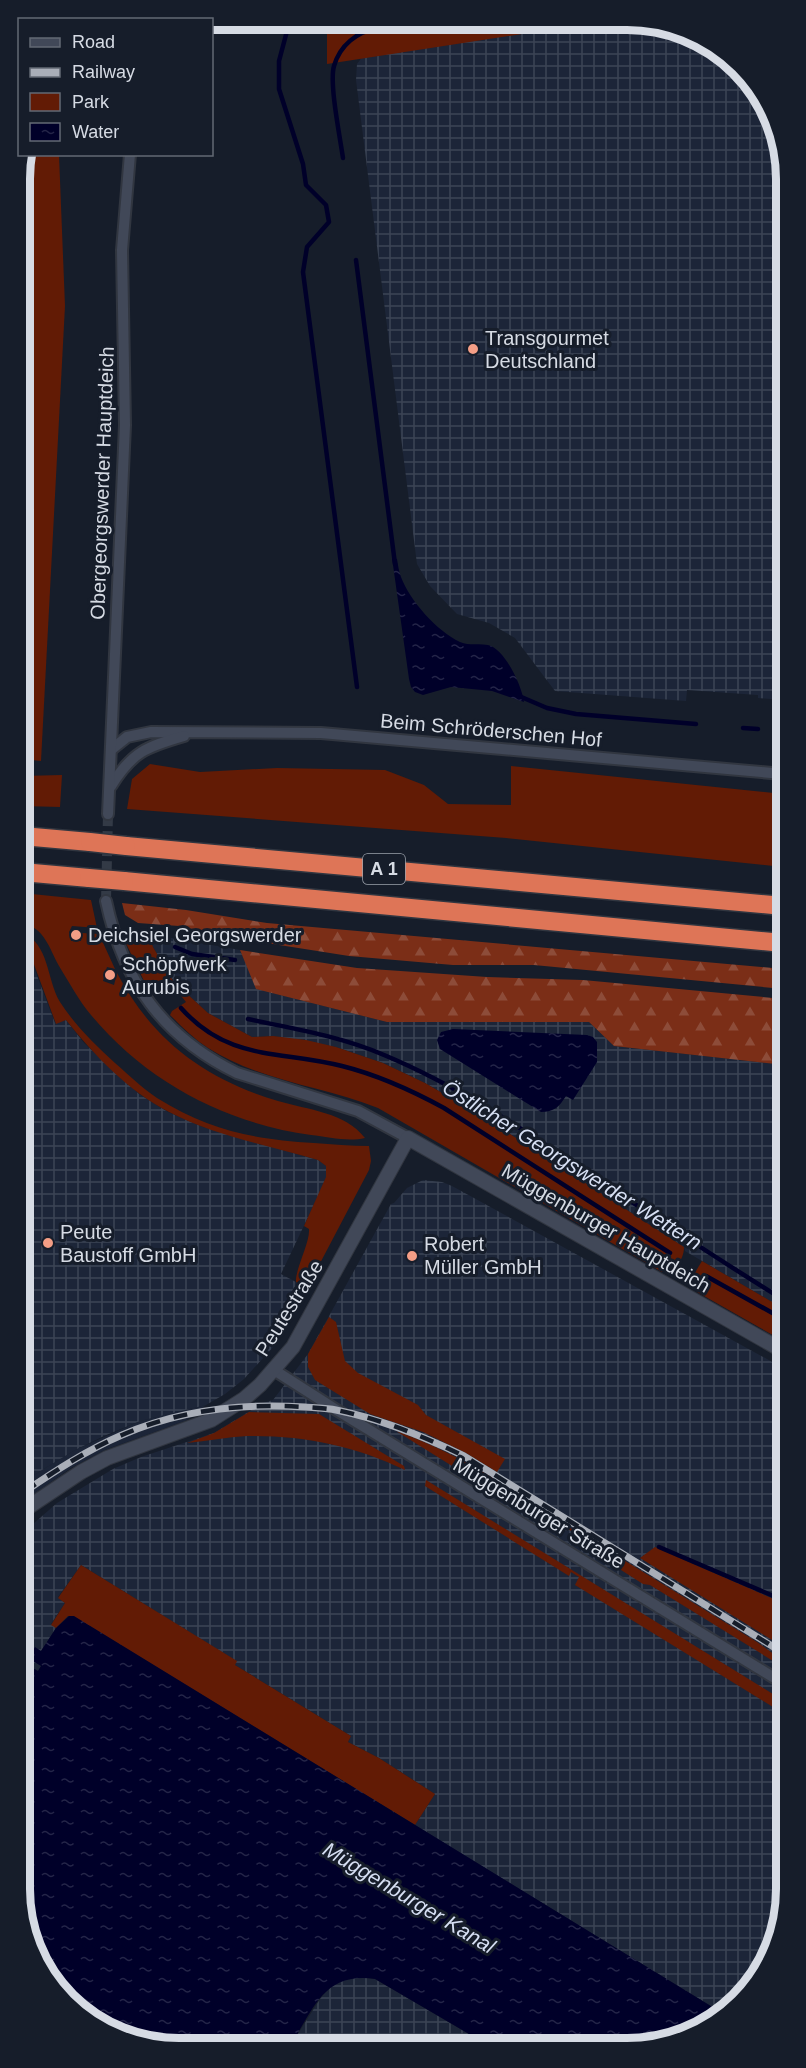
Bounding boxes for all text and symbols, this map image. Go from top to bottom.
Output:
legend [18,18,213,156]
text: Road [72,32,115,52]
text: Railway [72,62,135,82]
text: Park [72,92,110,112]
text: Water [72,122,119,142]
place label: Transgourmet Deutschland [485,327,609,372]
marker: Transgourmet Deutschland [466,342,480,356]
street label: Obergeorgswerder Hauptdeich [86,346,118,620]
street label: Beim Schröderschen Hof [379,709,603,751]
road number: A 1 [363,854,405,884]
place label: Deichsiel Georgswerder [88,924,302,946]
marker: Deichsiel Georgswerder [69,928,83,942]
place label: Schöpfwerk Aurubis [122,953,227,998]
marker: Schöpfwerk Aurubis [103,968,117,982]
water label: Östlicher Georgswerder Wettern [439,1075,706,1254]
street label: Müggenburger Hauptdeich [498,1159,714,1297]
place label: Peute Baustoff GmbH [60,1221,196,1266]
place label: Robert Müller GmbH [424,1233,542,1278]
marker: Peute Baustoff GmbH [41,1236,55,1250]
marker: Robert Müller GmbH [405,1249,419,1263]
street label: Peutestraße [251,1256,327,1360]
street label: Müggenburger Straße [449,1453,629,1573]
water label: Müggenburger Kanal [319,1837,500,1959]

